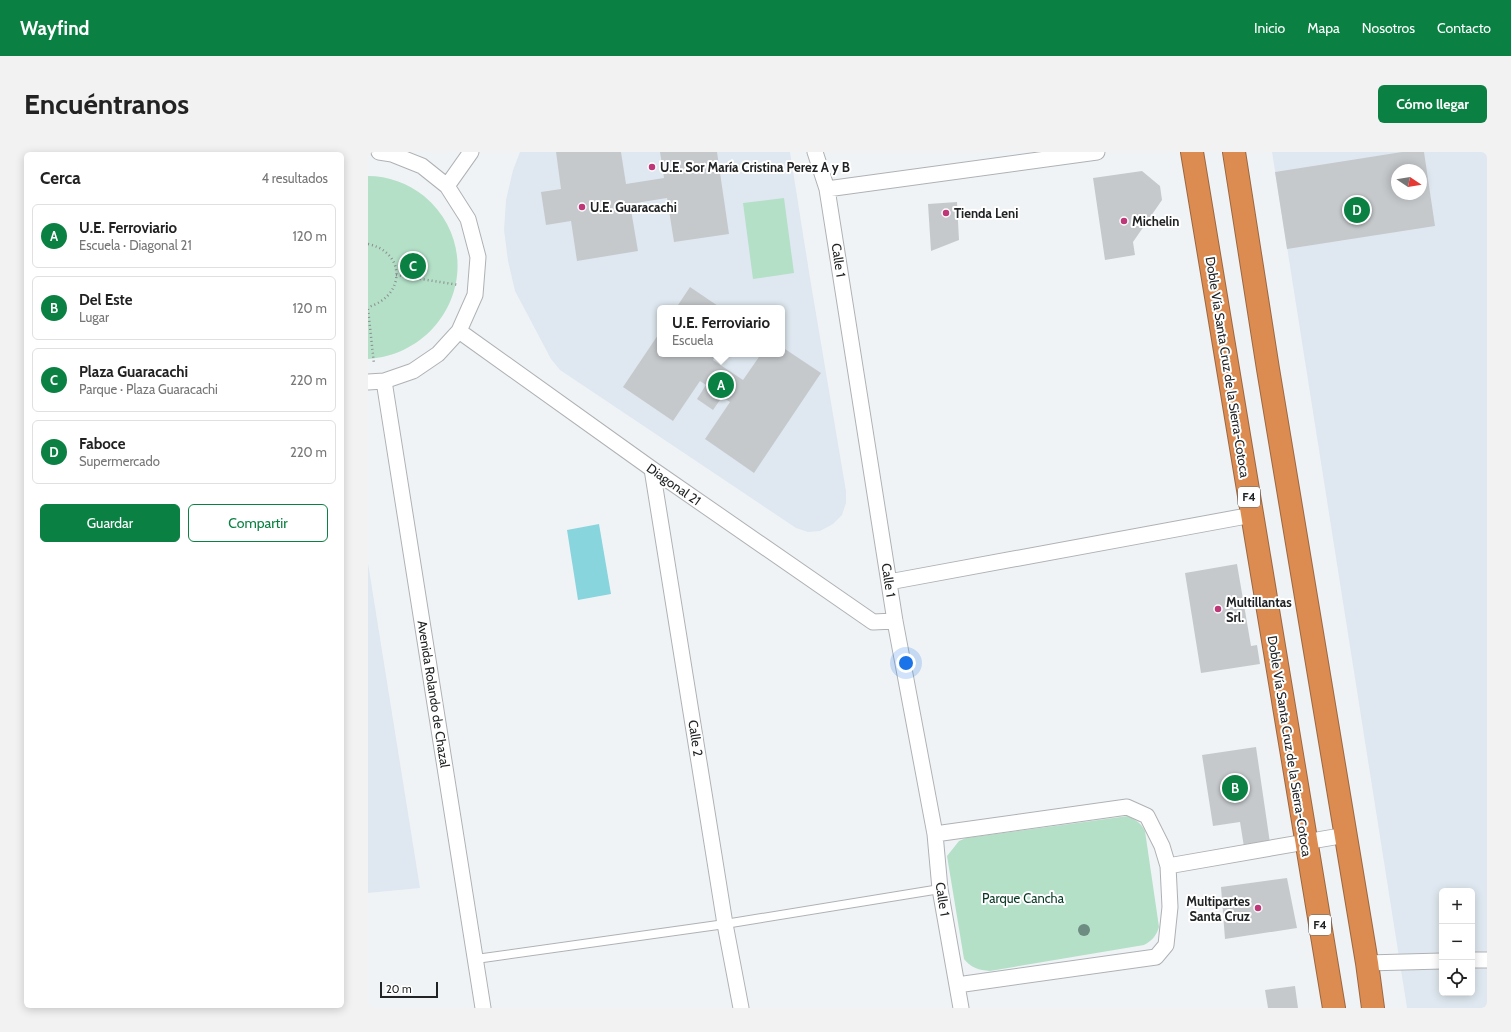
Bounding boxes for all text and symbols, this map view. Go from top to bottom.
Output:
text: Wayfind [20,17,89,40]
text: Inicio [1254,19,1285,37]
text: Mapa [1307,19,1340,37]
text: Nosotros [1362,19,1415,37]
text: Contacto [1437,19,1491,37]
button: Cómo llegar [1378,85,1487,123]
text: Encuéntranos [24,87,189,121]
place label: U.E. Sor María Cristina Perez A y B [660,159,850,175]
marker: U.E. Sor María Cristina Perez A y B [647,162,657,172]
north arrow [1391,164,1427,200]
text: Cerca [40,168,81,188]
text: 4 resultados [261,170,328,186]
pin: D [1344,195,1370,225]
place label: U.E. Guaracachi [590,199,677,215]
marker: U.E. Guaracachi [577,202,587,212]
place label: Tienda Leni [954,205,1018,221]
marker: Tienda Leni [941,208,951,218]
place label: Michelin [1132,213,1179,229]
marker: Michelin [1119,216,1129,226]
text: U.E. Ferroviario [79,219,177,237]
text: A [50,228,58,244]
text: 120 m [293,228,327,244]
text: Escuela · Diagonal 21 [79,237,192,253]
street label: Calle 1 [828,242,850,278]
pin: C [400,251,426,281]
street label: Doble Vía Santa Cruz de la Sierra-Cotoca [1203,255,1254,479]
text: Del Este [79,291,133,309]
text: B [50,300,58,316]
text: 120 m [293,300,327,316]
popup [657,305,785,357]
text: Lugar [79,309,109,325]
text: U.E. Ferroviario [672,314,770,332]
text: Escuela [672,332,713,348]
text: Plaza Guaracachi [79,363,188,381]
pin: A [708,370,734,400]
text: C [50,372,58,388]
text: 220 m [290,372,327,388]
text: Parque · Plaza Guaracachi [79,381,218,397]
text: Faboce [79,435,125,453]
text: D [49,444,59,460]
text: 220 m [290,444,327,460]
text: Supermercado [79,453,160,469]
street label: Diagonal 21 [644,460,704,508]
road number: F4 [1238,487,1260,507]
button: Guardar [40,504,180,542]
button: Compartir [188,504,328,542]
street label: Calle 1 [878,562,900,598]
place label: Multillantas Srl. [1226,594,1292,625]
marker: Multillantas Srl. [1213,604,1223,614]
street label: Avenida Rolando de Chazal [414,619,454,769]
street label: Doble Vía Santa Cruz de la Sierra-Cotoca [1265,634,1316,858]
your location [896,653,916,673]
street label: Calle 2 [685,719,707,758]
pin: B [1222,773,1248,803]
street label: Calle 1 [932,881,954,917]
map controls [1439,888,1475,996]
button: + [1439,888,1475,924]
park label: Parque Cancha [982,890,1065,906]
place label: Multipartes Santa Cruz [1186,893,1250,924]
marker: Multipartes Santa Cruz [1253,903,1263,913]
road number: F4 [1309,915,1331,935]
button: − [1439,924,1475,960]
button: locate [1439,960,1475,996]
scale bar [380,980,438,999]
text: 20 m [386,982,412,996]

